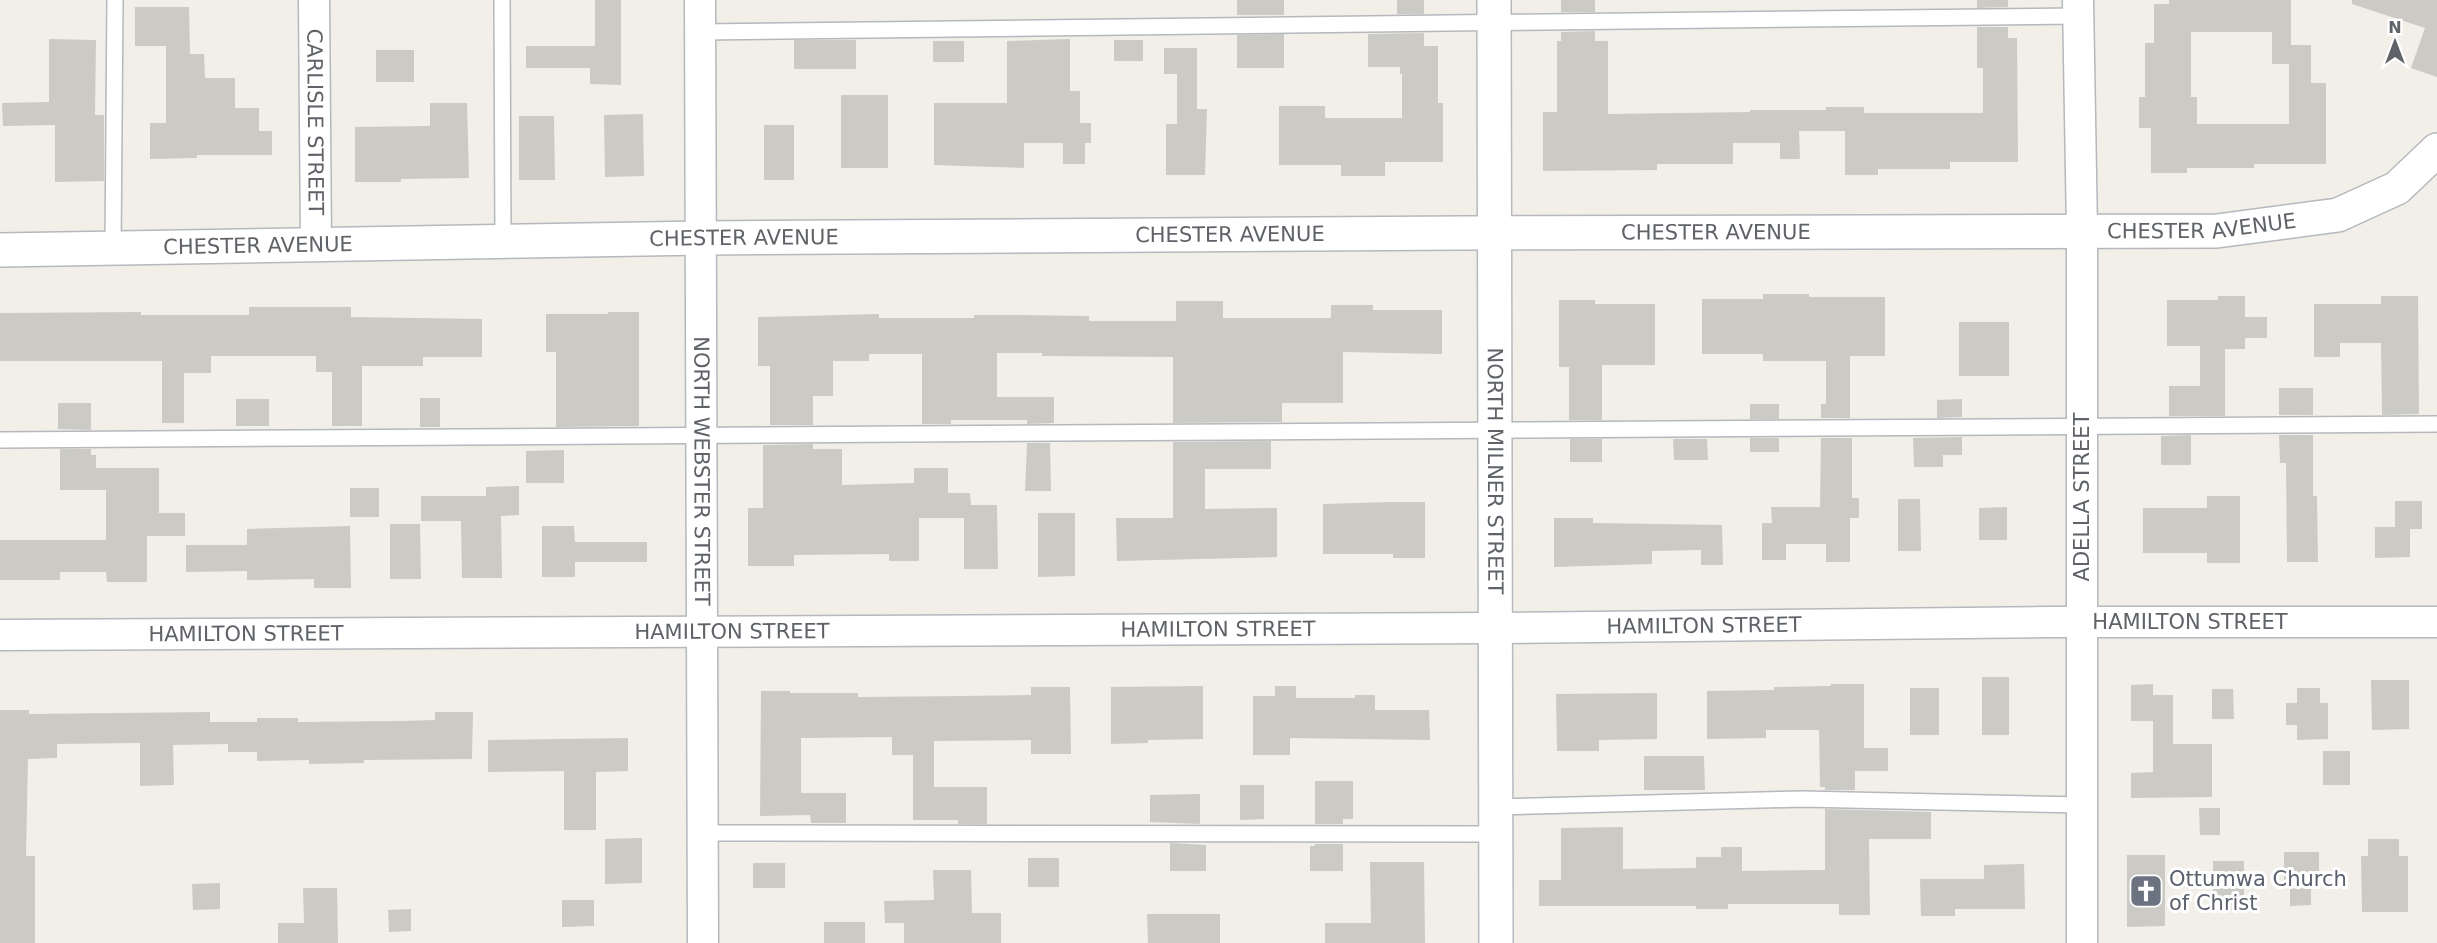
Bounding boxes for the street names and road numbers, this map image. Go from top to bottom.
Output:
street label: CARLISLE STREET [302,29,328,216]
street label: CHESTER AVENUE [2107,209,2298,244]
street label: CHESTER AVENUE [1621,220,1811,245]
street label: CHESTER AVENUE [1135,222,1325,247]
street label: CHESTER AVENUE [649,225,839,251]
street label: CHESTER AVENUE [163,232,353,259]
street label: NORTH WEBSTER STREET [689,336,714,606]
street label: NORTH MILNER STREET [1483,347,1507,595]
street label: ADELLA STREET [2070,412,2094,581]
street label: HAMILTON STREET [2092,610,2288,634]
street label: HAMILTON STREET [1606,613,1802,639]
street label: HAMILTON STREET [1120,617,1316,642]
street label: HAMILTON STREET [634,619,830,644]
street label: HAMILTON STREET [148,621,344,646]

